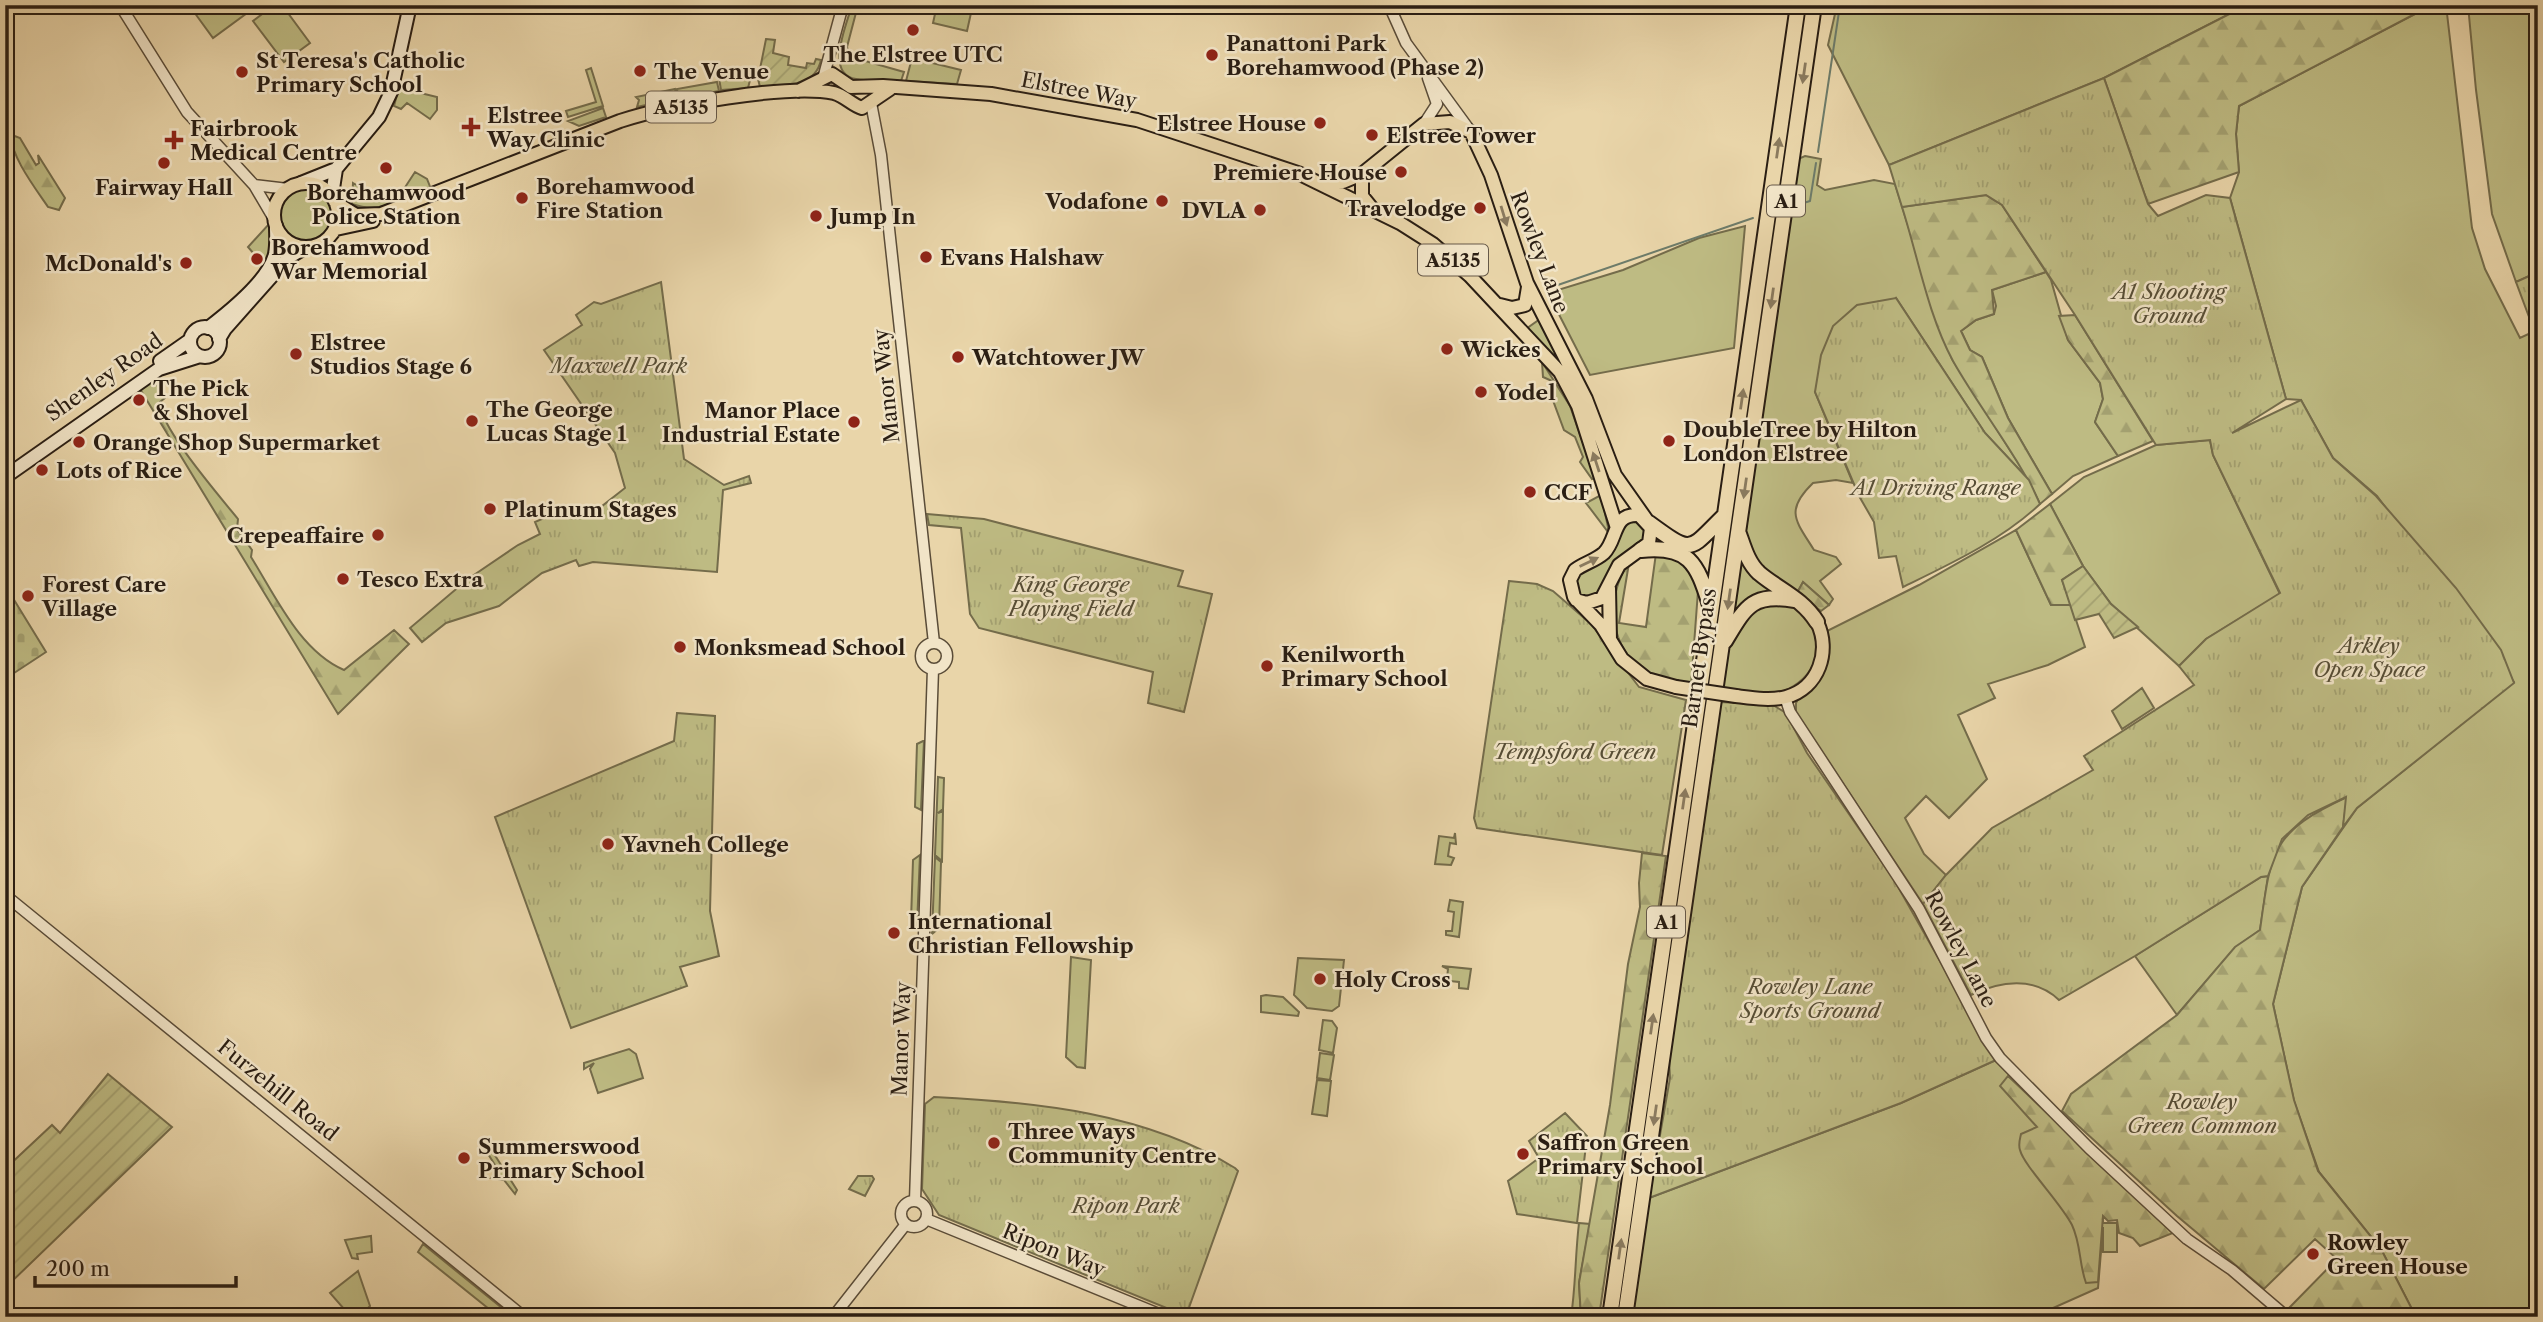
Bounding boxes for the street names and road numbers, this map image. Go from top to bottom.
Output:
street label: Elstree Way [1019,67,1139,114]
road number: A5135 [646,92,716,122]
road number: A1 [1767,186,1805,216]
street label: Rowley Lane [1505,187,1575,317]
road number: A5135 [1418,244,1488,276]
street label: Shenley Road [41,327,167,426]
street label: Manor Way [868,327,904,444]
street label: Barnet Bypass [1677,586,1721,730]
street label: Rowley Lane [1920,886,2002,1012]
road number: A1 [1647,906,1685,938]
street label: Manor Way [887,981,916,1097]
street label: Furzehill Road [213,1034,343,1146]
street label: Ripon Way [999,1218,1109,1282]

